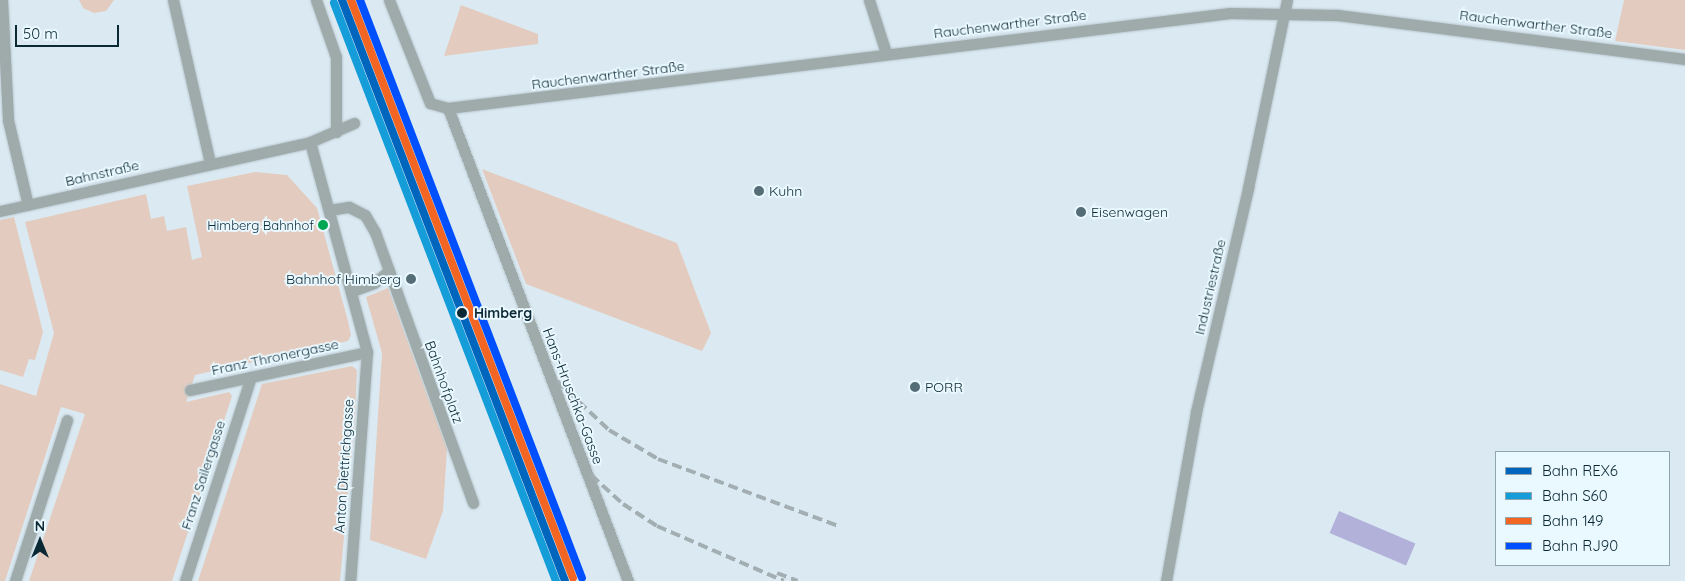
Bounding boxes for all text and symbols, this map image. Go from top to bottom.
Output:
street label: Rauchenwarther Straße [933,6,1087,42]
street label: Rauchenwarther Straße [1459,6,1613,42]
scale bar [18,15,121,47]
text: 50 m [23,24,58,43]
street label: Rauchenwarther Straße [531,57,685,93]
street label: Bahnstraße [64,156,140,190]
place label: Kuhn [769,183,802,199]
marker: Kuhn [753,185,765,197]
place label: Eisenwagen [1091,204,1168,220]
marker: Eisenwagen [1075,206,1087,218]
place label: Himberg Bahnhof [207,217,314,233]
marker: Himberg Bahnhof [318,220,328,230]
street label: Industriestraße [1191,238,1229,336]
place label: Bahnhof Himberg [286,271,401,287]
marker: Bahnhof Himberg [405,273,417,285]
marker: Himberg [453,304,471,322]
place label: Himberg [474,305,532,321]
street label: Hans-Hruschka-Gasse [539,325,607,467]
street label: Franz Thronergasse [210,335,340,379]
street label: Bahnhofplatz [421,338,467,426]
place label: PORR [925,379,963,395]
marker: PORR [909,381,921,393]
street label: Anton Diettrichgasse [331,398,357,534]
street label: Franz Sailergasse [177,418,229,532]
legend [1495,451,1670,566]
text: Bahn REX6 [1542,461,1618,480]
text: Bahn S60 [1542,486,1608,505]
text: Bahn 149 [1542,511,1603,530]
north arrow [15,516,65,566]
text: N [35,517,45,535]
text: Bahn RJ90 [1542,536,1618,555]

